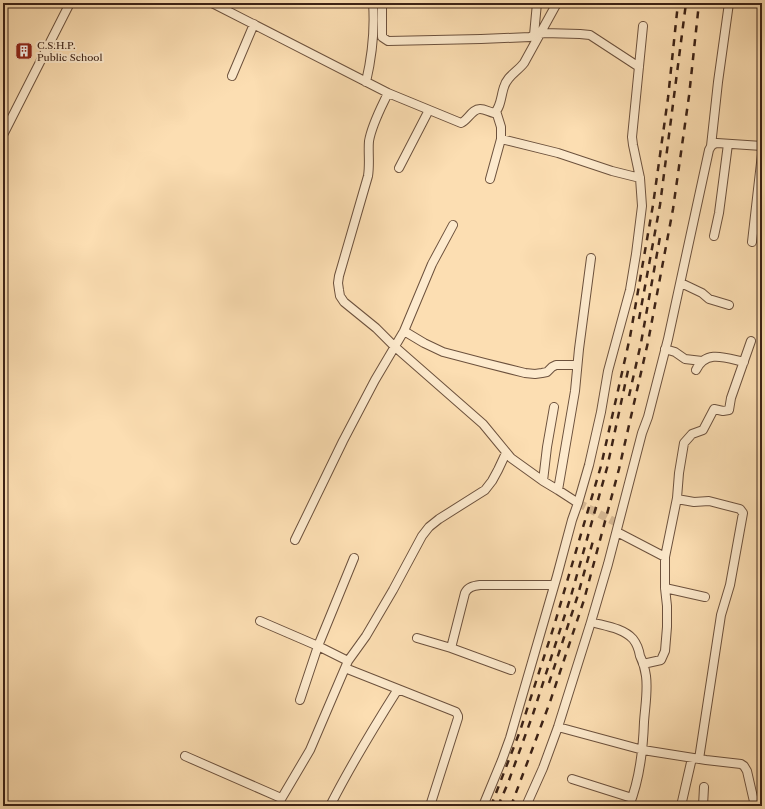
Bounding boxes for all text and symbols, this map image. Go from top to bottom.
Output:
place label: C.S.H.P. Public School [37,39,102,64]
building icon: C.S.H.P. Public School [14,41,34,61]

